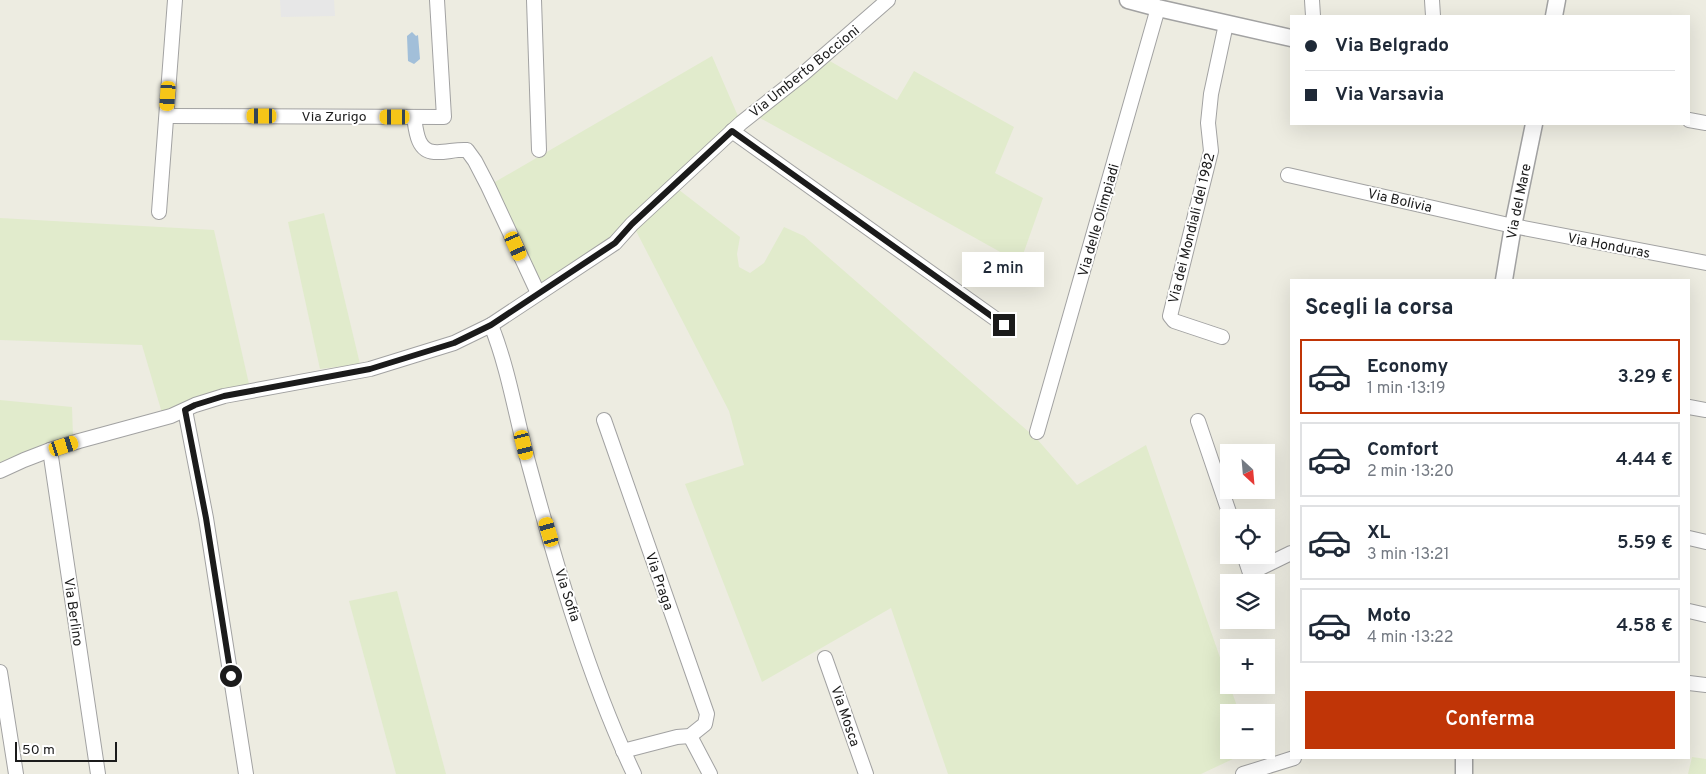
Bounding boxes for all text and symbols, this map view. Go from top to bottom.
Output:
street label: Via Umberto Boccioni [746,23,863,122]
text: Via Belgrado [1335,34,1449,58]
car [159,81,176,111]
text: Via Varsavia [1335,83,1444,107]
car [247,109,277,124]
street label: Via Zurigo [302,109,367,126]
car [380,110,410,125]
street label: Via dei Mondiali del 1982 [1165,151,1219,306]
street label: Via delle Olimpiadi [1075,162,1124,279]
street label: Via del Mare [1504,162,1536,241]
street label: Via Bolivia [1366,186,1434,217]
car [503,229,528,263]
street label: Via Honduras [1566,230,1652,263]
callout: 2 min [963,252,1045,288]
text: 2 min [982,259,1024,279]
text: Scegli la corsa [1305,295,1454,322]
route end [993,314,1015,336]
icon: car [1307,354,1352,399]
text: Economy [1367,355,1448,379]
text: 3.29 € [1618,365,1673,389]
text: 1 min · 13:19 [1367,379,1446,399]
car [513,429,534,461]
car [47,434,80,458]
icon: car [1307,437,1352,482]
text: Comfort [1367,438,1439,462]
north arrow [1220,444,1275,499]
map controls [1220,444,1275,759]
text: 4.44 € [1616,448,1673,472]
text: 2 min · 13:20 [1367,462,1454,482]
button: locate [1220,509,1275,564]
car [537,516,560,548]
icon: car [1307,520,1352,565]
text: XL [1367,521,1390,545]
text: 5.59 € [1617,531,1673,555]
text: 3 min · 13:21 [1367,545,1450,565]
street label: Via Praga [641,550,676,613]
street label: Via Sofia [550,567,583,624]
button: layers [1220,574,1275,629]
street label: Via Berlino [59,577,86,648]
icon: car [1307,603,1352,648]
text: Moto [1367,604,1411,628]
text: 4.58 € [1616,614,1673,638]
text: 4 min · 13:22 [1367,628,1454,648]
button: + [1220,639,1275,694]
route start [220,665,242,687]
street label: Via Mosca [826,684,863,749]
button: Conferma [1305,691,1675,749]
button: − [1220,704,1275,759]
scale bar [15,739,118,762]
text: 50 m [22,742,55,759]

